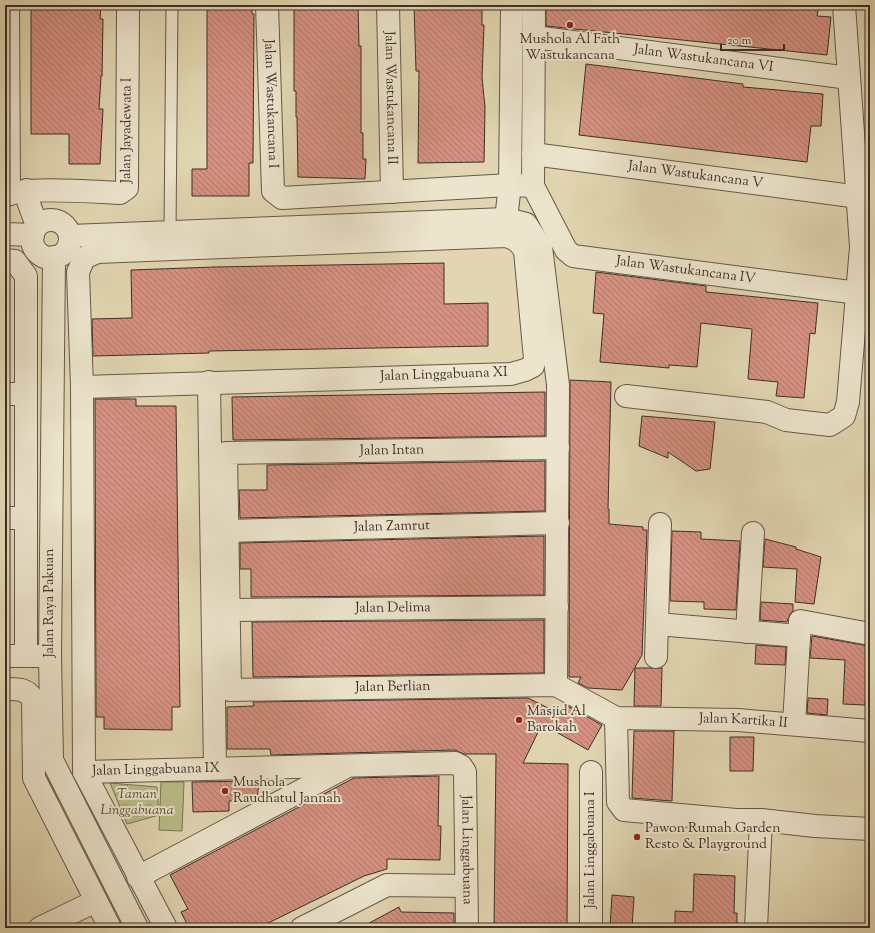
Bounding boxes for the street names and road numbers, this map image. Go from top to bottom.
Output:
street label: Jalan Wastukancana II [379,30,401,165]
street label: Jalan Wastukancana I [258,38,282,169]
street label: Jalan Wastukancana VI [632,40,775,78]
street label: Jalan Jayadewata I [117,77,138,184]
street label: Jalan Wastukancana V [626,157,765,194]
street label: Jalan Wastukancana IV [614,252,757,290]
street label: Jalan Linggabuana XI [379,363,509,387]
street label: Jalan Intan [359,440,424,462]
street label: Jalan Zamrut [353,516,430,538]
street label: Jalan Raya Pakuan [40,548,60,659]
street label: Jalan Delima [354,598,431,619]
street label: Jalan Berlian [354,677,431,698]
street label: Jalan Kartika II [698,709,789,734]
street label: Jalan Linggabuana IX [91,759,221,782]
street label: Jalan Linggabuana I [581,791,601,910]
street label: Jalan Linggabuana [455,794,477,905]

